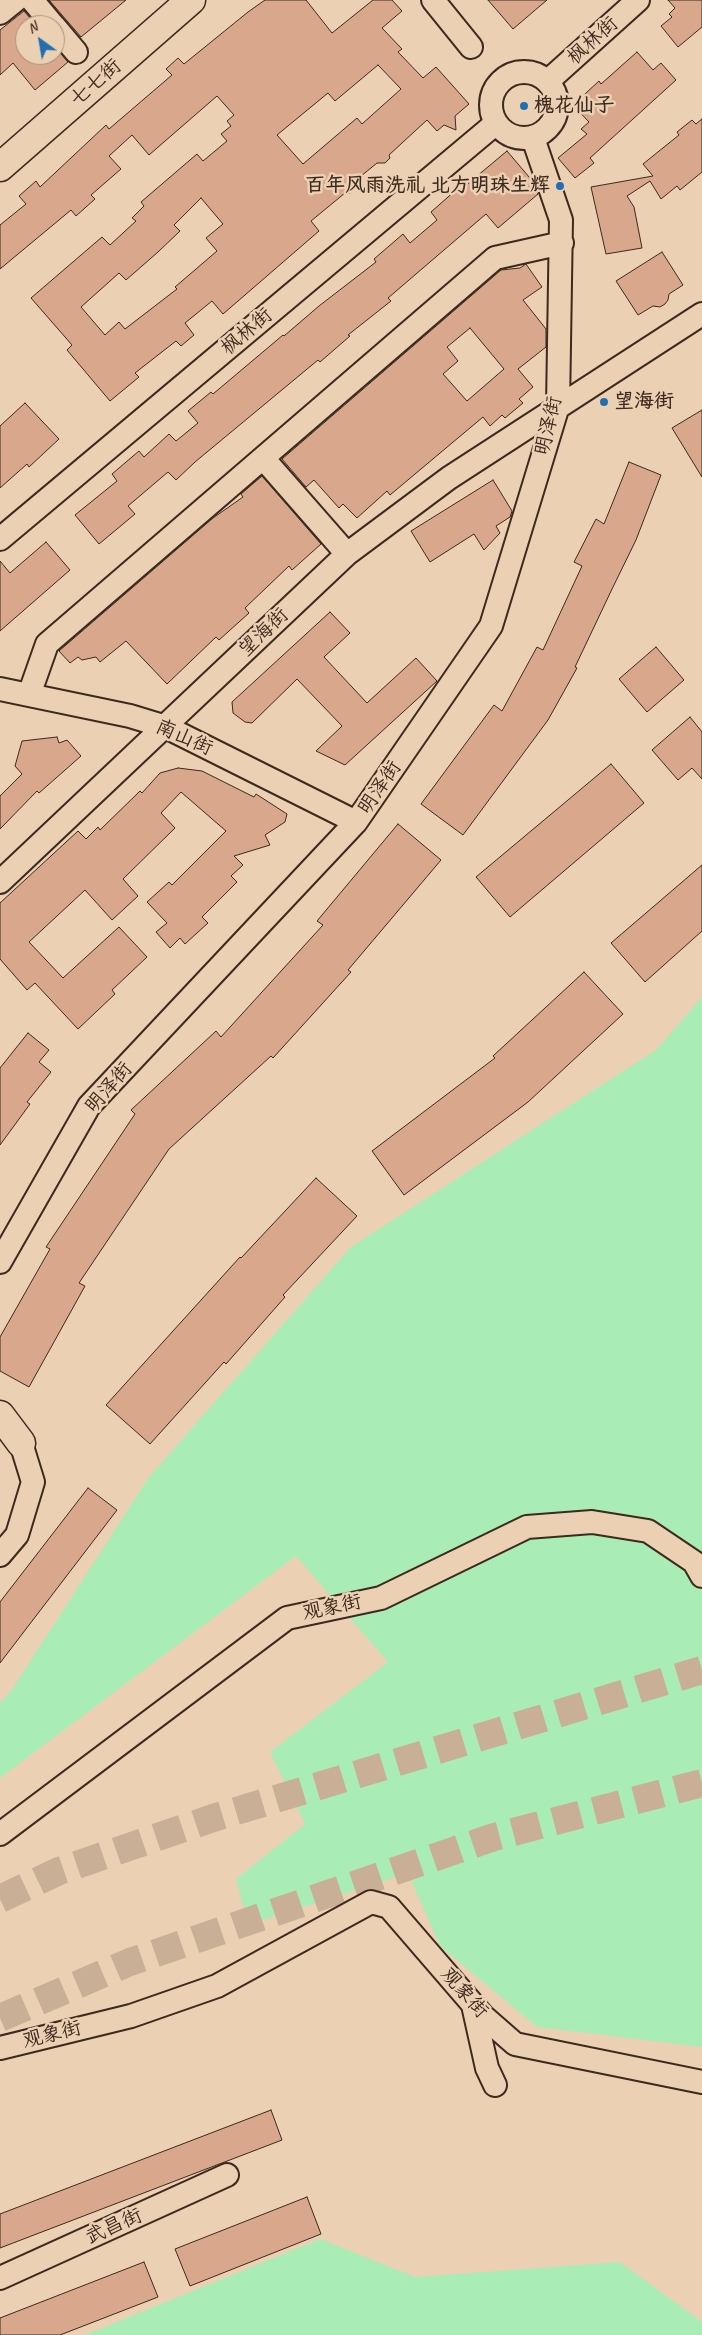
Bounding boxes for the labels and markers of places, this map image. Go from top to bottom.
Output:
place label: 槐花仙子 [534,94,614,118]
marker: 槐花仙子 [518,100,530,112]
place label: 百年风雨洗礼 北方明珠生辉 [305,174,550,198]
marker: 百年风雨洗礼 北方明珠生辉 [554,180,566,192]
place label: 望海街 [614,390,674,414]
marker: 望海街 [598,396,610,408]

